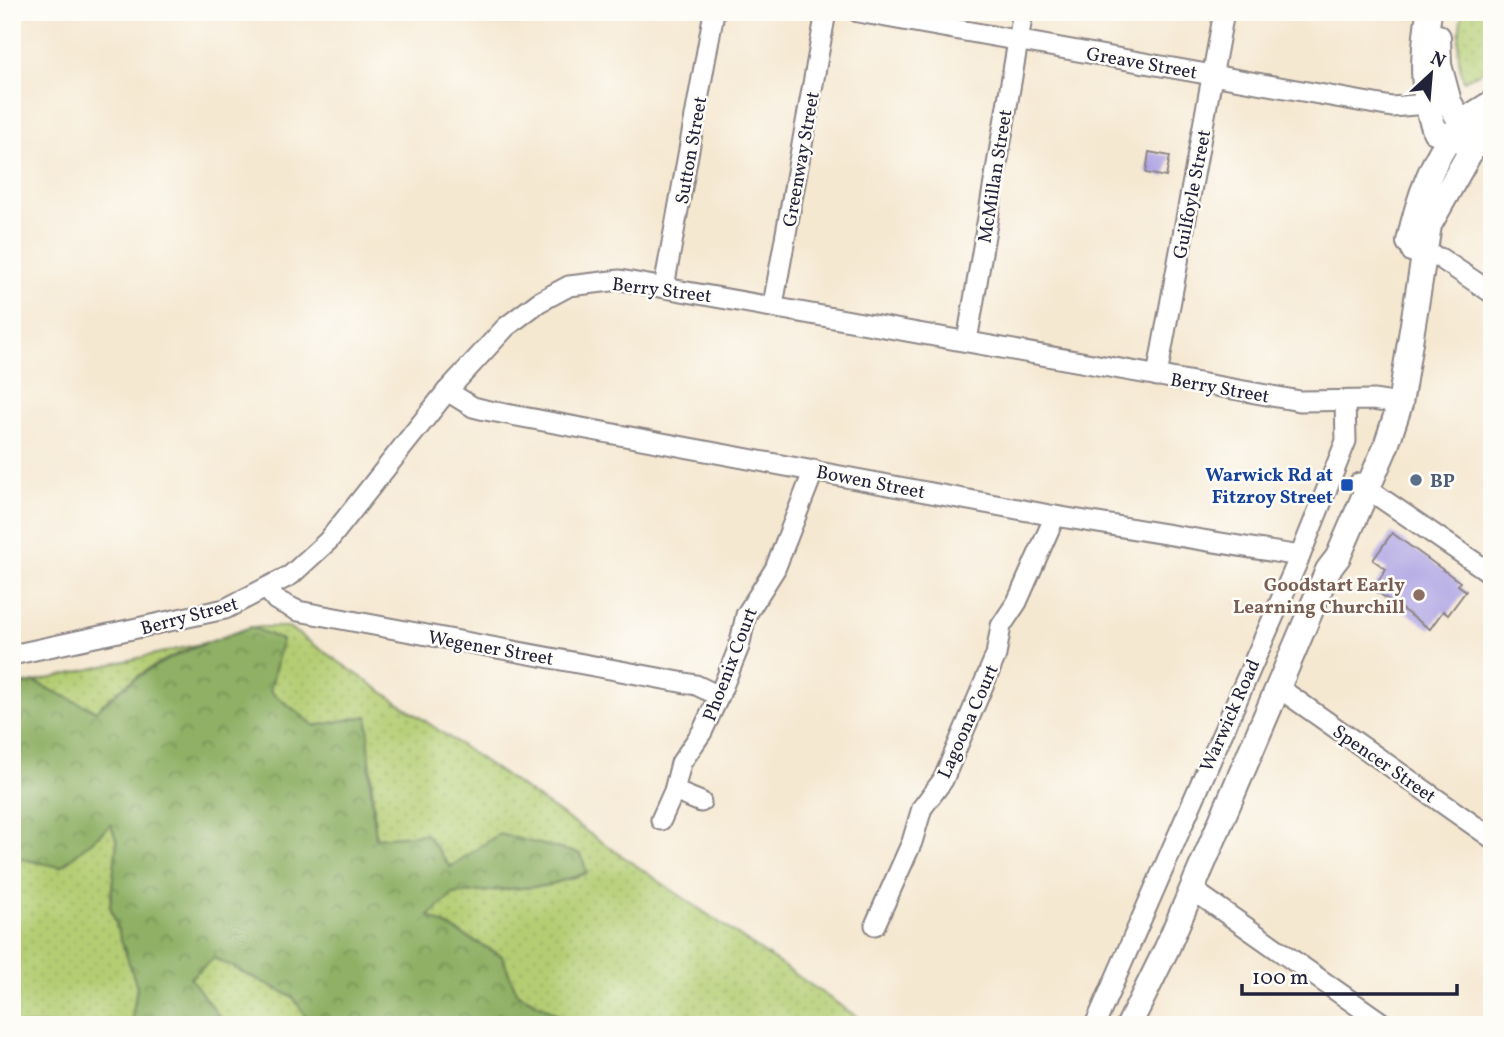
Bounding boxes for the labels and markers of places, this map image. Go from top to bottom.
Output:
place label: Warwick Rd at Fitzroy Street [1205,463,1333,511]
place label: BP [1430,469,1455,495]
marker: BP [1408,472,1424,488]
marker: Warwick Rd at Fitzroy Street [1339,477,1355,493]
place label: Goodstart Early Learning Churchill [1233,573,1405,621]
marker: Goodstart Early Learning Churchill [1411,587,1427,603]

